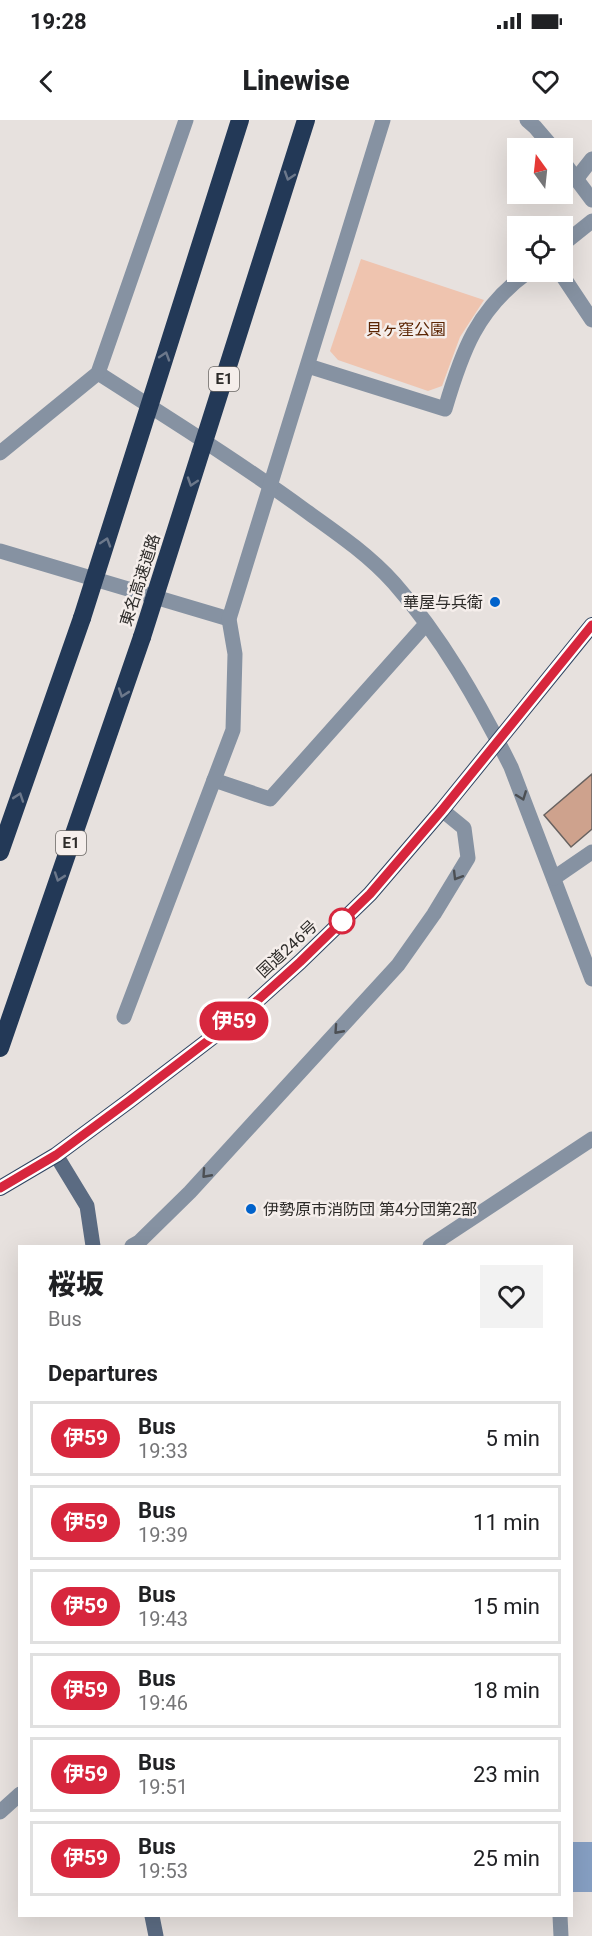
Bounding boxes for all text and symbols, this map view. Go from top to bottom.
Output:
text: 19:28 [30,9,87,34]
icon: back [30,65,63,98]
text: Linewise [242,65,350,97]
icon: heart [529,65,562,98]
north arrow [507,138,573,204]
map controls [507,138,573,282]
one-way arrow [284,170,296,181]
button: locate [507,216,573,282]
park label: 貝ヶ窪公園 [366,320,446,339]
one-way arrow [158,351,170,362]
road number: E1 [209,367,239,391]
one-way arrow [187,476,199,487]
street label: 東名高速道路 [116,531,164,629]
one-way arrow [99,537,111,548]
place label: 華屋与兵衛 [403,593,483,612]
marker: 華屋与兵衛 [488,595,502,609]
one-way arrow [118,687,131,698]
one-way arrow [514,790,527,800]
one-way arrow [12,792,25,803]
road number: E1 [56,831,86,855]
one-way arrow [452,870,464,880]
one-way arrow [54,871,67,882]
unlabelled marker [329,908,355,934]
street label: 国道246号 [253,916,321,982]
line badge: 伊59 [200,1002,268,1040]
text: 伊59 [211,1009,257,1033]
one-way arrow [334,1024,345,1034]
one-way arrow [203,1167,214,1178]
place label: 伊勢原市消防団 第4分団第2部 [263,1200,477,1219]
marker: 伊勢原市消防団 第4分団第2部 [244,1202,258,1216]
button: heart [480,1265,543,1328]
text: 桜坂 [48,1268,104,1301]
text: Bus [48,1307,82,1331]
text: Departures [48,1361,158,1386]
text: Bus [138,1414,176,1439]
text: 伊59 [63,1426,108,1450]
text: 5 min [485,1426,540,1451]
text: 19:33 [138,1439,188,1463]
text: Bus [138,1498,176,1523]
text: 伊59 [63,1510,108,1534]
text: 11 min [473,1510,540,1535]
text: 19:39 [138,1523,188,1547]
text: Bus [138,1582,176,1607]
text: 伊59 [63,1594,108,1618]
text: 15 min [473,1594,540,1619]
text: 19:43 [138,1607,188,1631]
text: Bus [138,1666,176,1691]
text: 伊59 [63,1678,108,1702]
text: 18 min [473,1678,540,1703]
text: 19:46 [138,1691,188,1715]
text: Bus [138,1750,176,1775]
text: 伊59 [63,1762,108,1786]
text: 23 min [473,1762,540,1787]
text: 19:51 [138,1775,188,1799]
text: Bus [138,1834,176,1859]
text: 伊59 [63,1846,108,1870]
text: 25 min [473,1846,540,1871]
text: 19:53 [138,1859,188,1883]

